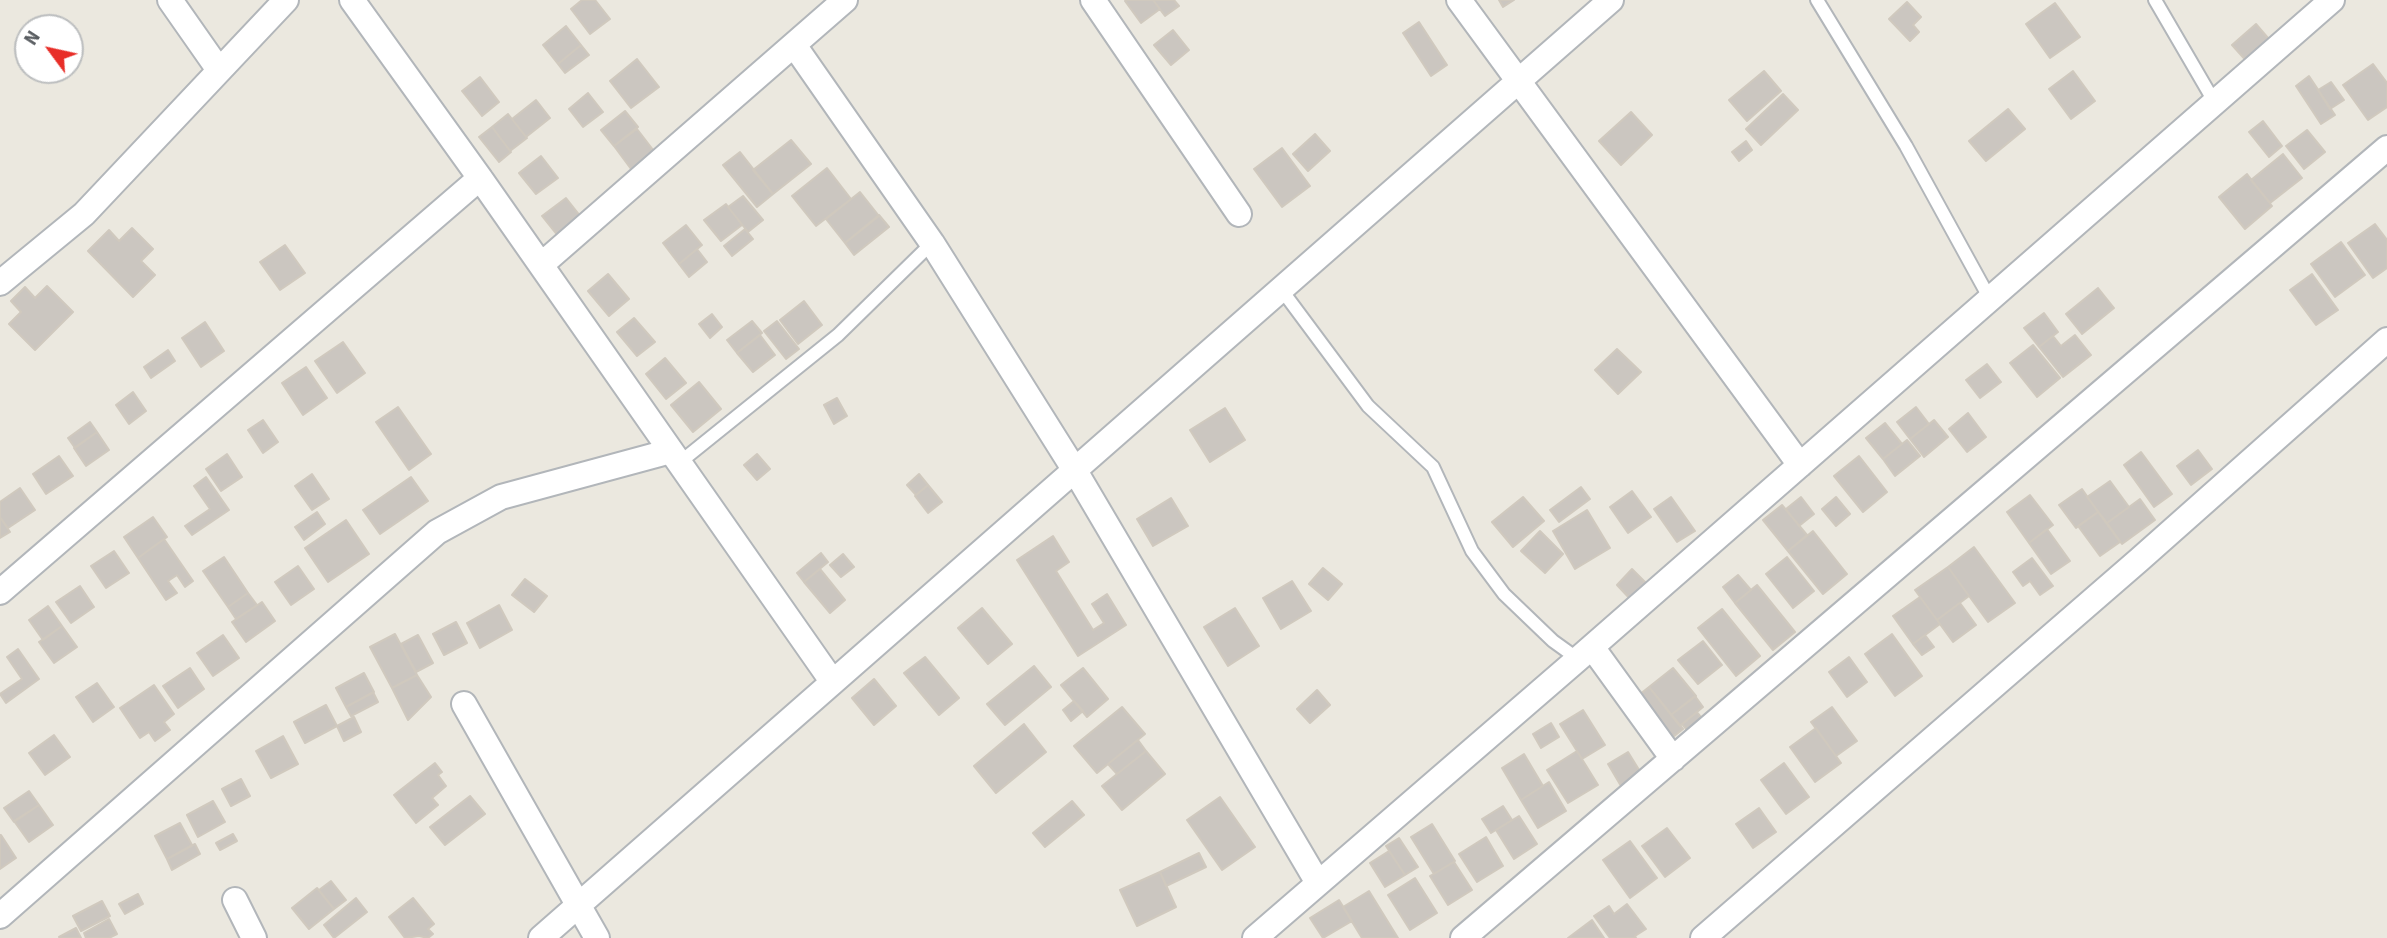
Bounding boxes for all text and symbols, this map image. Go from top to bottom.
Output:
north arrow [14,14,84,84]
text: N [18,26,47,51]

